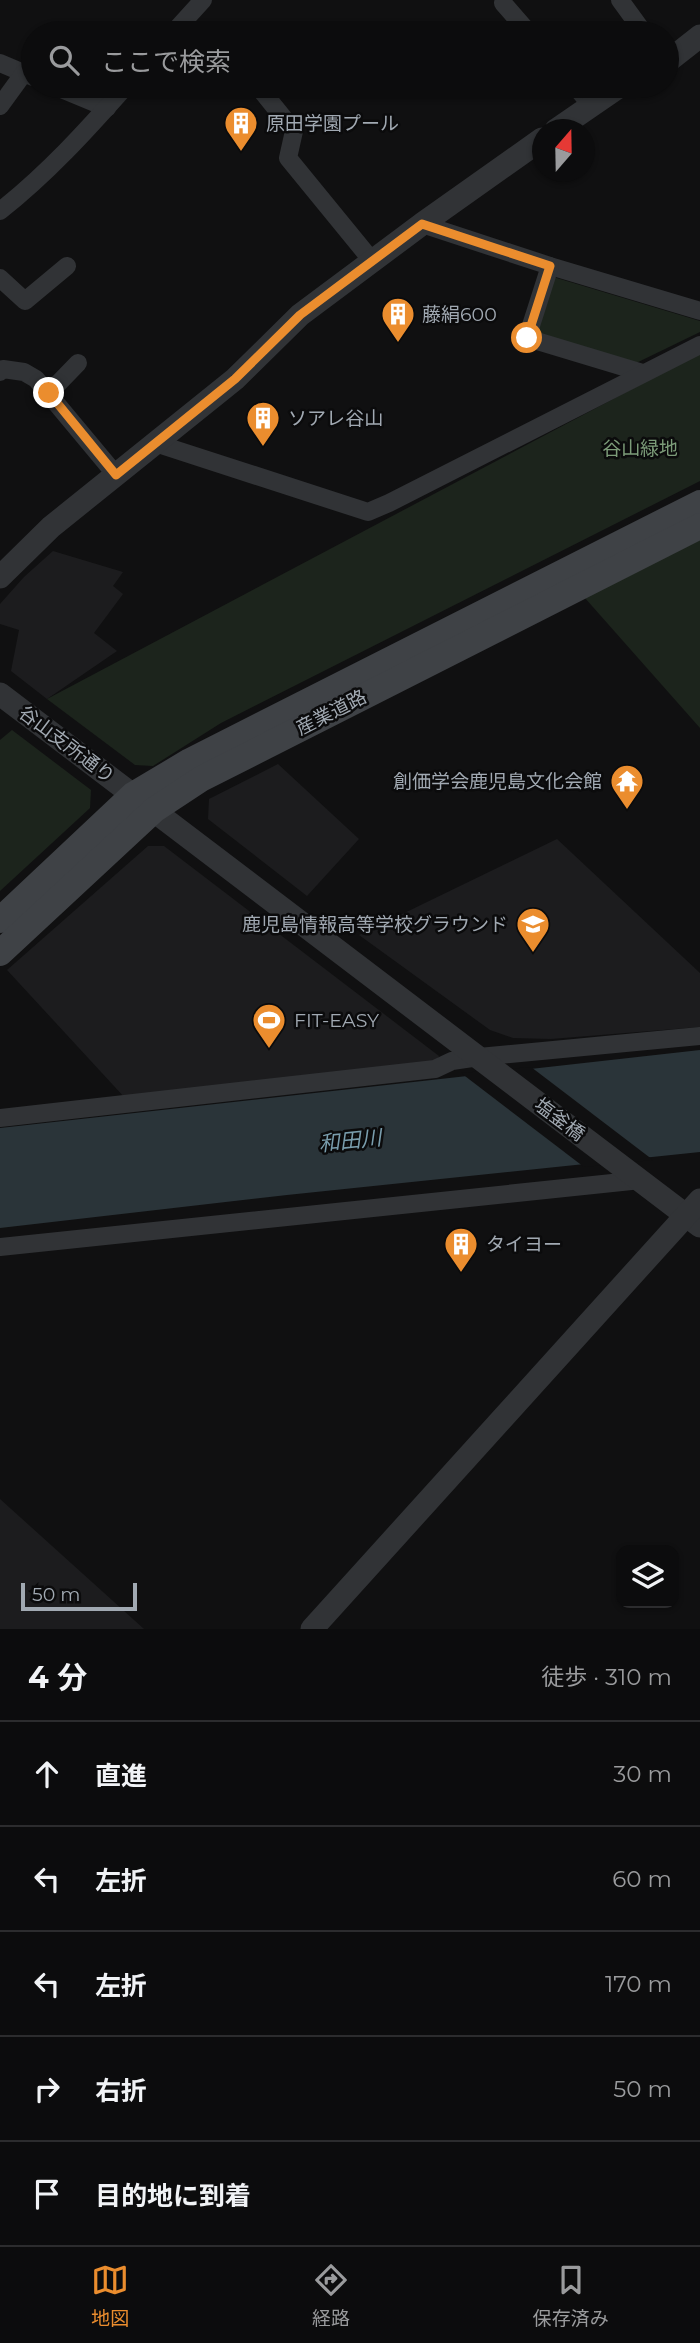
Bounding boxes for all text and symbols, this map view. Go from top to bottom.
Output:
search box [21,21,679,98]
icon: search [45,41,83,79]
text: ここで検索 [101,46,231,78]
building icon: 原田学園プール [222,104,260,153]
place label: 原田学園プール [266,112,399,135]
north arrow [532,119,595,182]
building icon: 藤絹600 [379,295,417,344]
place label: 藤絹600 [422,303,497,326]
route start [511,322,542,353]
route end [33,377,64,408]
building icon: ソアレ谷山 [244,399,282,448]
place label: ソアレ谷山 [288,407,383,430]
park label: 谷山緑地 [602,437,678,460]
street label: 産業道路 [292,685,370,740]
street label: 谷山支所通り [14,701,119,788]
temple icon: 創価学会鹿児島文化会館 [608,762,646,811]
place label: 創価学会鹿児島文化会館 [393,770,602,793]
school or university icon: 鹿児島情報高等学校グラウンド [514,905,552,954]
place label: 鹿児島情報高等学校グラウンド [242,913,508,936]
sports icon: FIT-EASY [250,1001,288,1050]
place label: FIT-EASY [294,1009,380,1032]
street label: 塩釜橋 [530,1093,589,1146]
water label: 和田川 [317,1125,385,1156]
building icon: タイヨー [442,1225,480,1274]
place label: タイヨー [486,1233,562,1256]
map controls [616,1545,679,1608]
button: layers [616,1545,679,1608]
scale bar [21,1580,136,1612]
text: 50 m [32,1583,80,1606]
text: 4 分 [28,1659,87,1696]
text: 徒歩 · 310 m [541,1663,672,1691]
icon: ahead [28,1755,66,1793]
text: 直進 [95,1760,147,1792]
text: 30 m [613,1760,672,1788]
icon: left [28,1860,66,1898]
text: 左折 [95,1865,147,1897]
text: 60 m [612,1865,672,1893]
icon: left [28,1965,66,2003]
text: 左折 [95,1970,147,2002]
text: 170 m [605,1970,672,1998]
icon: right [28,2070,66,2108]
text: 右折 [95,2075,147,2107]
text: 50 m [613,2075,672,2103]
icon: arrive [28,2175,66,2213]
text: 目的地に到着 [95,2180,251,2212]
tab: 地図 [91,2261,129,2330]
tab: 経路 [312,2261,350,2330]
tab: 保存済み [533,2261,609,2330]

